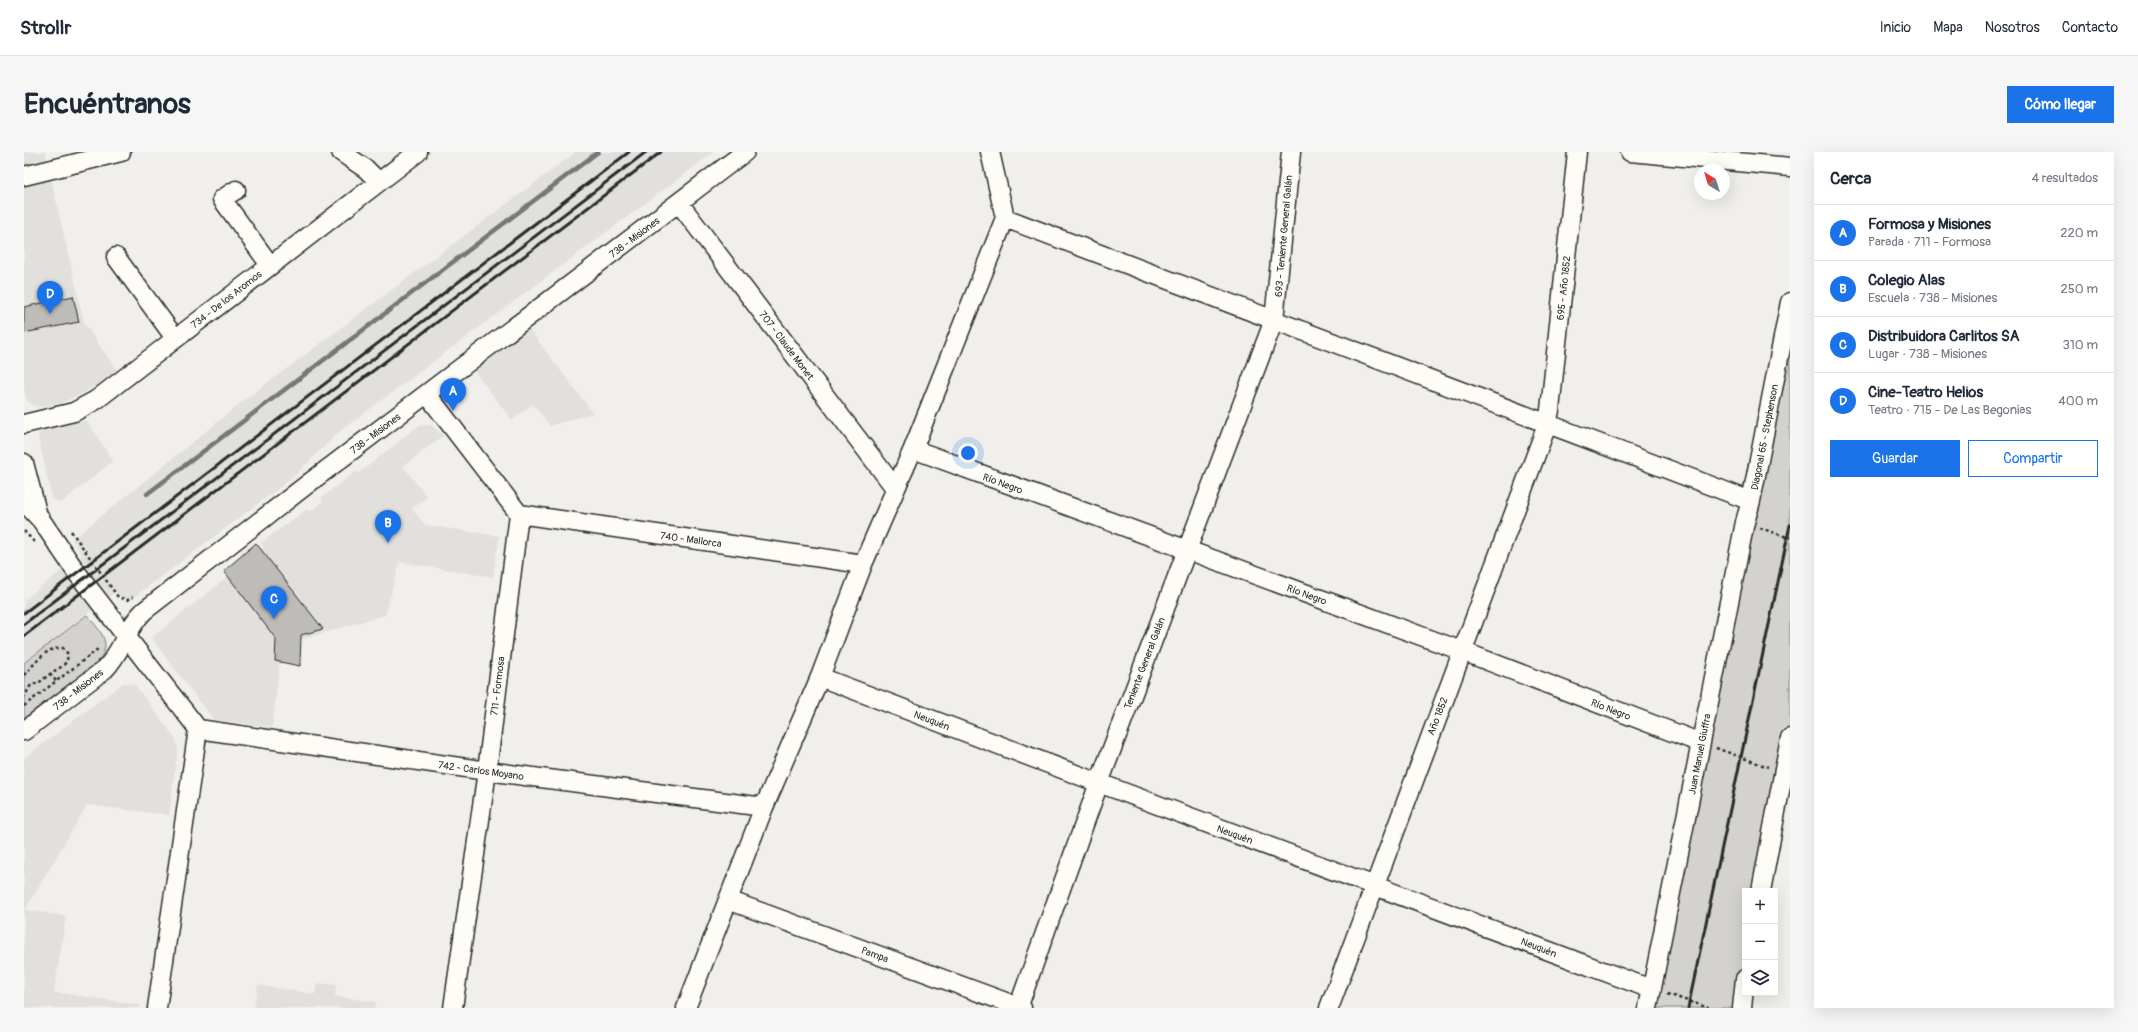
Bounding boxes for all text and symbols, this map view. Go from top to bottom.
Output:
text: Strollr [20,16,71,40]
text: Inicio [1880,19,1911,36]
text: Mapa [1933,19,1963,36]
text: Nosotros [1985,19,2040,36]
text: Contacto [2062,19,2118,36]
button: Cómo llegar [2007,86,2114,123]
text: Encuéntranos [24,87,191,122]
north arrow [1694,164,1730,200]
text: Cerca [1830,168,1871,189]
text: 4 resultados [2031,170,2098,186]
street label: 693 - Teniente General Galán [1273,174,1295,298]
street label: 738 - Misiones [607,215,663,261]
text: Formosa y Misiones [1868,215,1991,234]
text: A [1839,225,1847,241]
text: 220 m [2060,225,2098,241]
text: Parada · 711 - Formosa [1868,234,1991,250]
street label: 695 - Año 1852 [1555,255,1573,321]
street label: 734 - De los Aromos [189,268,265,331]
text: Colegio Alas [1868,271,1945,290]
pin: D [37,281,63,314]
text: B [1839,281,1847,297]
text: 250 m [2060,281,2098,297]
text: Escuela · 738 - Misiones [1868,290,1997,306]
street label: 707 - Claude Monet [756,309,817,383]
text: Distribuidora Carlitos SA [1868,327,2020,346]
text: C [1839,337,1847,353]
text: 310 m [2062,337,2098,353]
text: Lugar · 738 - Misiones [1868,346,1987,362]
pin: A [440,378,466,411]
street label: Diagonal 65 - Stephenson [1749,383,1781,491]
text: Cine-Teatro Helios [1868,383,1983,402]
text: D [1839,393,1847,409]
text: 400 m [2058,393,2098,409]
text: Teatro · 715 - De Las Begonias [1868,402,2031,418]
street label: 738 - Misiones [348,411,404,457]
button: Guardar [1830,440,1960,477]
button: Compartir [1968,440,2098,477]
your location [958,443,978,463]
street label: Río Negro [981,471,1025,497]
pin: B [375,510,401,543]
street label: 740 - Mallorca [659,530,723,550]
street label: Río Negro [1285,582,1329,608]
pin: C [261,586,287,619]
street label: Teniente General Galán [1122,615,1168,711]
street label: 711 - Formosa [488,655,508,716]
street label: 738 - Misiones [51,666,106,713]
street label: Año 1852 [1425,695,1451,737]
street label: Río Negro [1589,697,1633,723]
street label: Neuquén [912,709,952,733]
street label: Juan Manuel Giuffra [1686,712,1714,796]
street label: 742 - Carlos Moyano [437,759,525,783]
street label: Neuquén [1215,823,1255,847]
map controls [1742,888,1778,996]
button: + [1742,888,1778,924]
button: − [1742,924,1778,960]
street label: Neuquén [1519,936,1559,960]
street label: Pampa [859,945,890,965]
button: layers [1742,960,1778,996]

